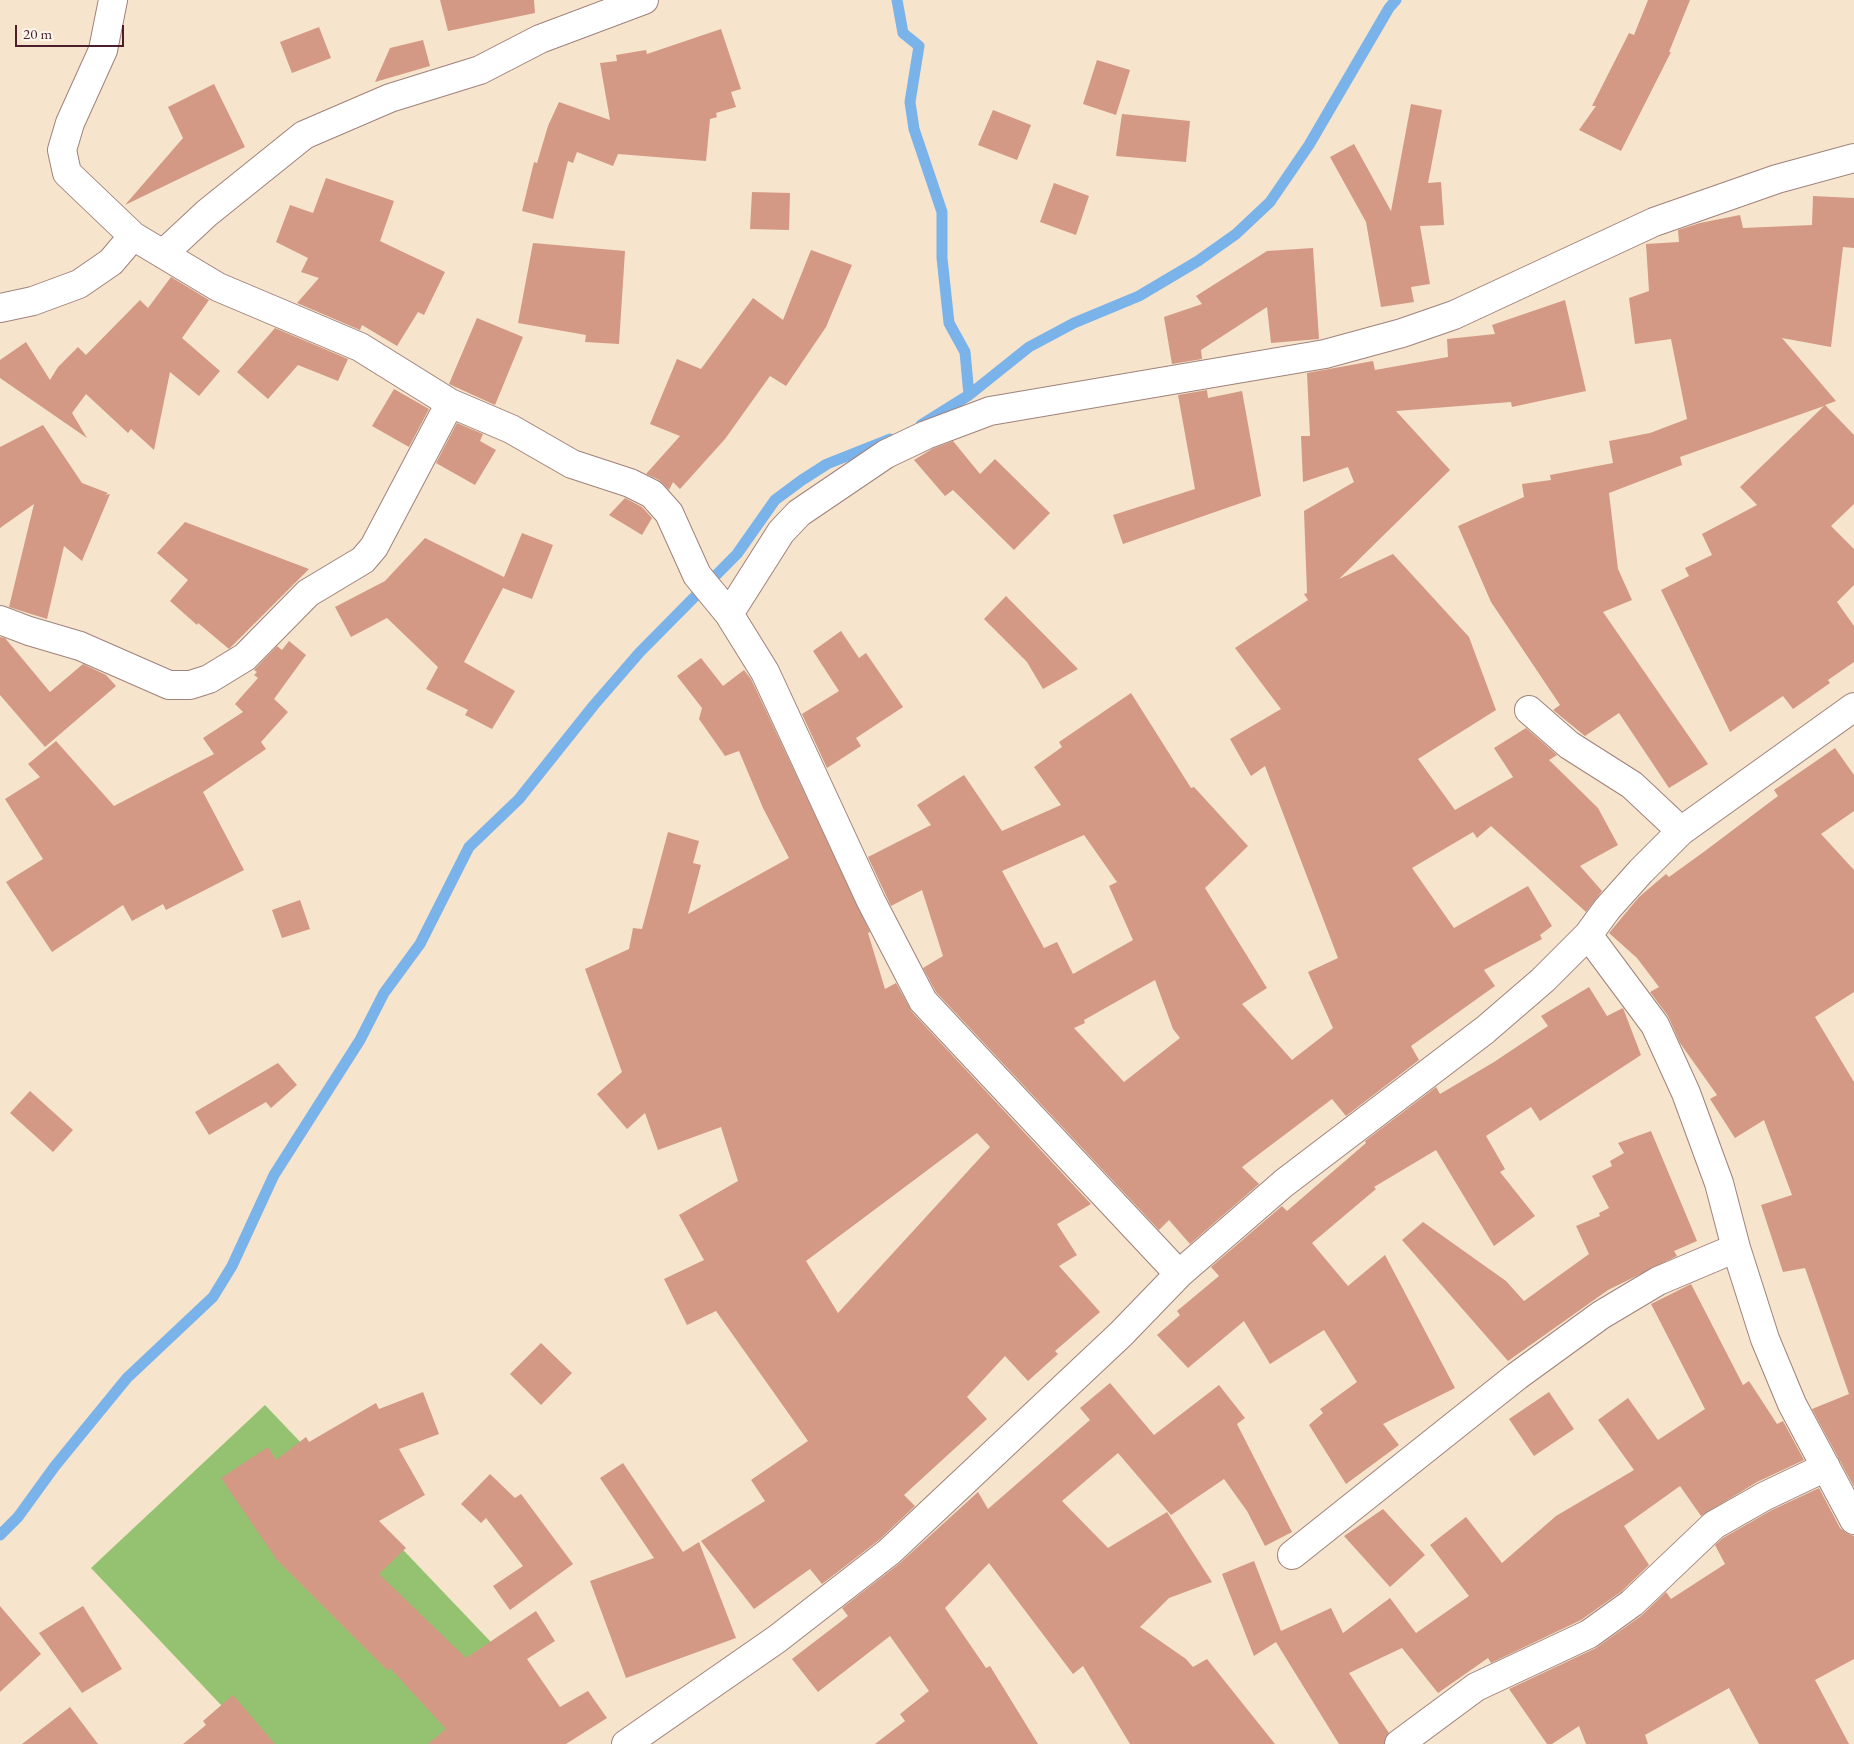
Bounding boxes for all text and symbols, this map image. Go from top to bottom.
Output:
scale bar [18,15,126,47]
text: 20 m [23,24,52,43]

